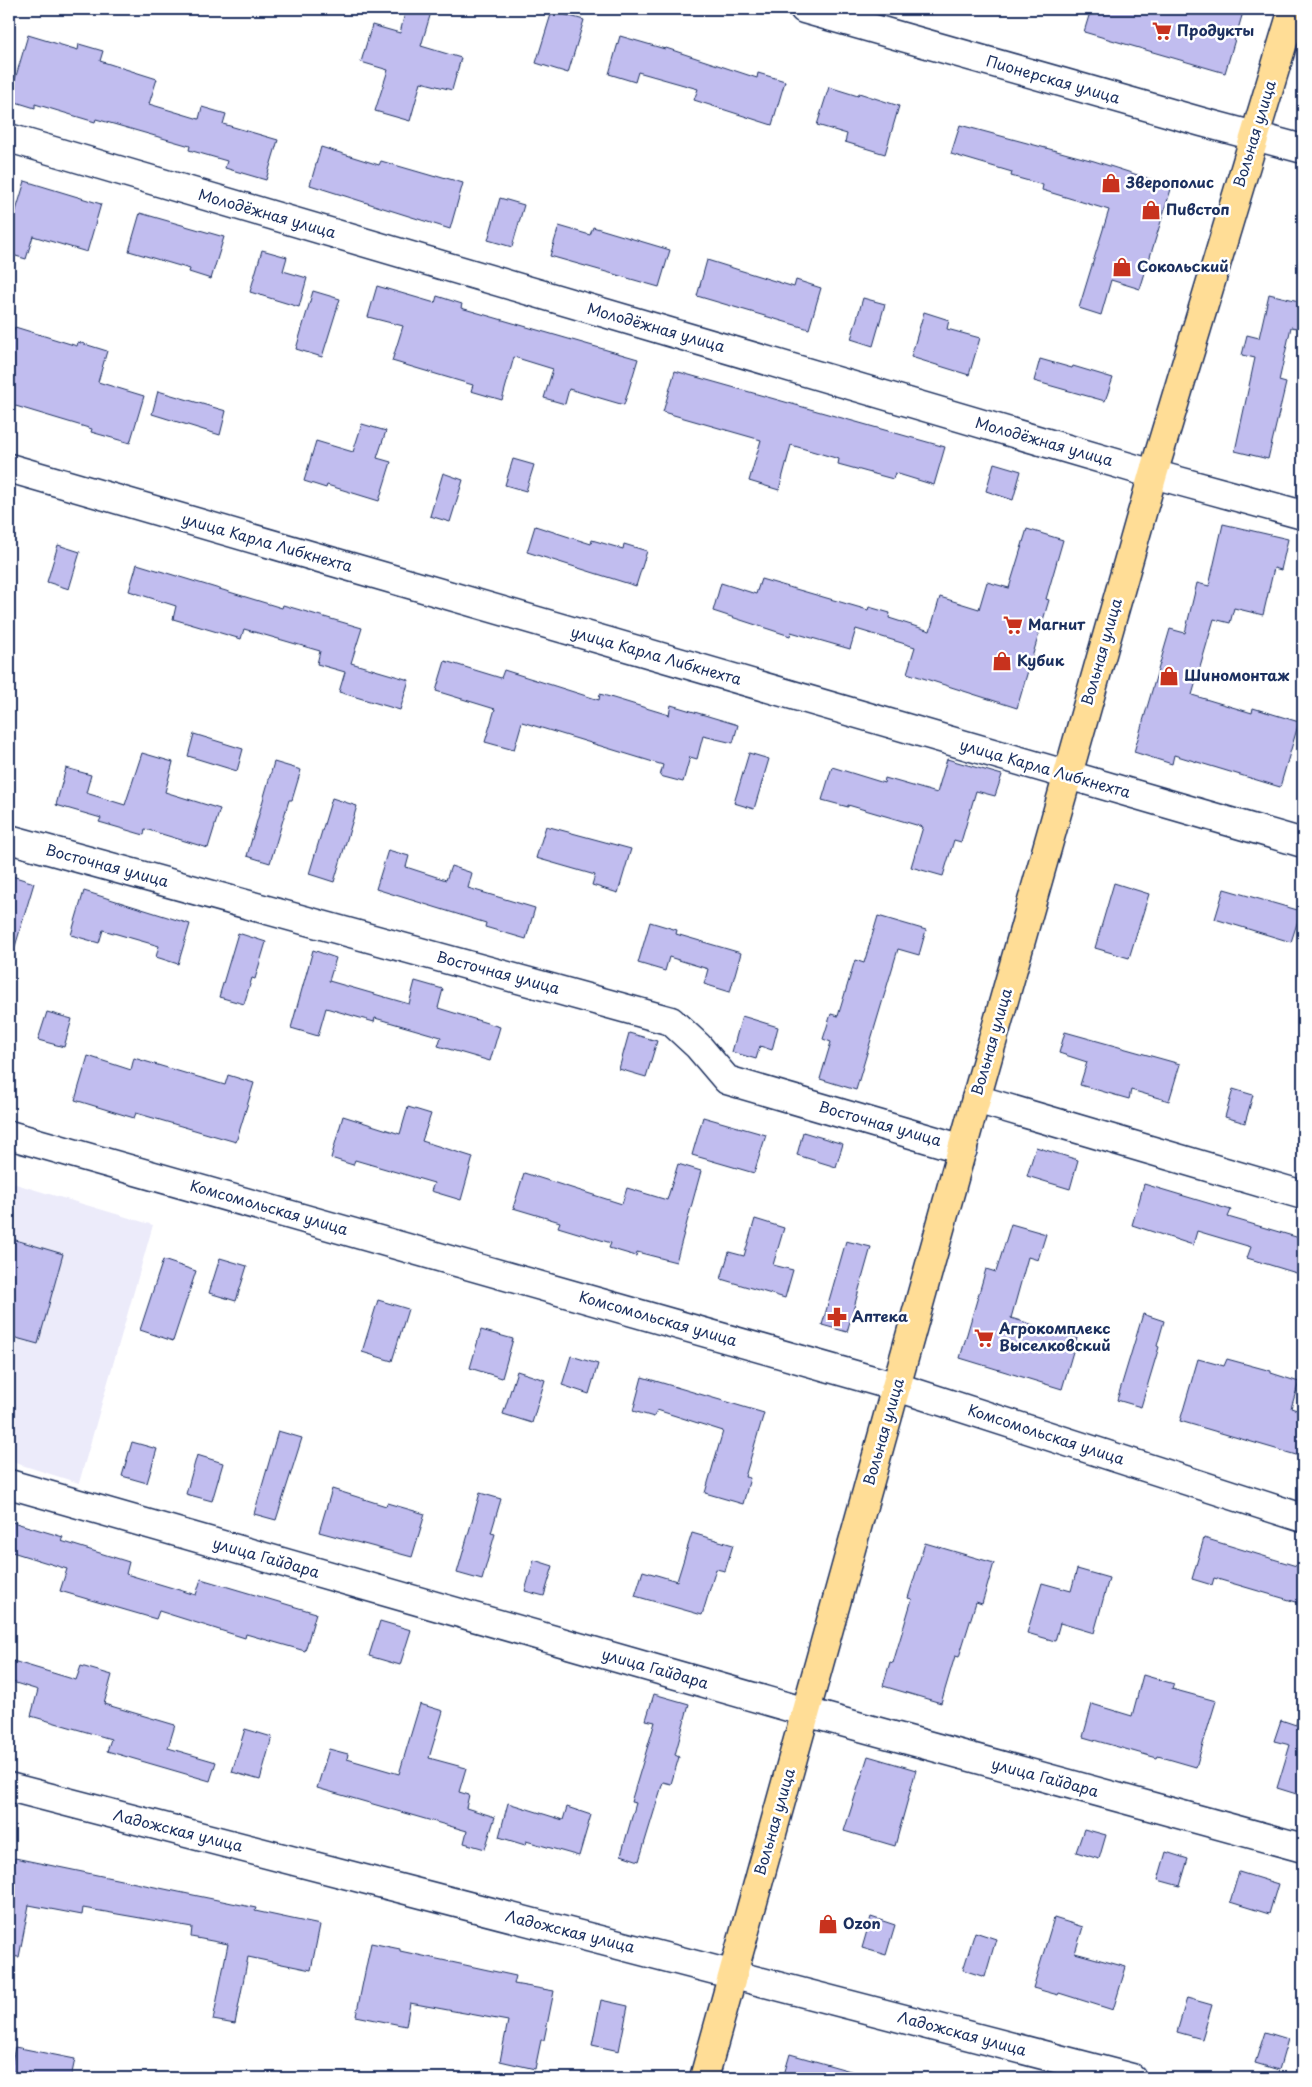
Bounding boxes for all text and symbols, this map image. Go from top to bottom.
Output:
place label: Продукты [1177,18,1254,41]
supermarket icon: Продукты [1151,20,1173,42]
street label: Пионерская улица [984,48,1123,109]
street label: Вольная улица [1226,77,1281,190]
place label: Зверополис [1125,170,1214,193]
shop icon: Зверополис [1100,172,1122,194]
street label: Молодёжная улица [196,182,339,243]
place label: Пивстоп [1166,197,1229,220]
shop icon: Пивстоп [1140,199,1162,221]
place label: Сокольский [1137,254,1229,277]
shop icon: Сокольский [1111,256,1133,278]
street label: Молодёжная улица [585,296,728,357]
street label: Молодёжная улица [973,410,1116,471]
street label: улица Карла Либкнехта [179,506,356,577]
street label: Вольная улица [1074,595,1127,708]
place label: Магнит [1028,612,1086,635]
supermarket icon: Магнит [1002,614,1024,636]
street label: улица Карла Либкнехта [568,619,745,690]
place label: Кубик [1017,648,1065,671]
shop icon: Кубик [991,650,1013,672]
place label: Шиномонтаж [1184,663,1289,686]
shop icon: Шиномонтаж [1158,665,1180,687]
street label: улица Карла Либкнехта [957,732,1134,803]
street label: Восточная улица [43,837,172,892]
street label: Восточная улица [434,944,563,999]
street label: Вольная улица [964,985,1017,1098]
street label: Восточная улица [816,1094,945,1151]
street label: Комсомольская улица [188,1173,352,1240]
street label: Комсомольская улица [577,1284,741,1351]
place label: Аптека [852,1304,908,1327]
pharmacy icon: Аптека [826,1306,848,1328]
place label: Агрокомплекс Выселковский [998,1316,1111,1356]
supermarket icon: Агрокомплекс Выселковский [973,1327,995,1349]
street label: Вольная улица [856,1375,909,1488]
street label: Комсомольская улица [965,1397,1128,1470]
street label: улица Гайдара [210,1530,323,1583]
street label: улица Гайдара [599,1641,712,1694]
street label: улица Гайдара [989,1751,1102,1802]
street label: Вольная улица [747,1765,800,1878]
street label: Ладожская улица [111,1802,246,1857]
street label: Ладожская улица [503,1903,638,1958]
place label: Ozon [843,1911,881,1934]
shop icon: Ozon [817,1913,839,1935]
street label: Ладожская улица [895,2004,1030,2061]

